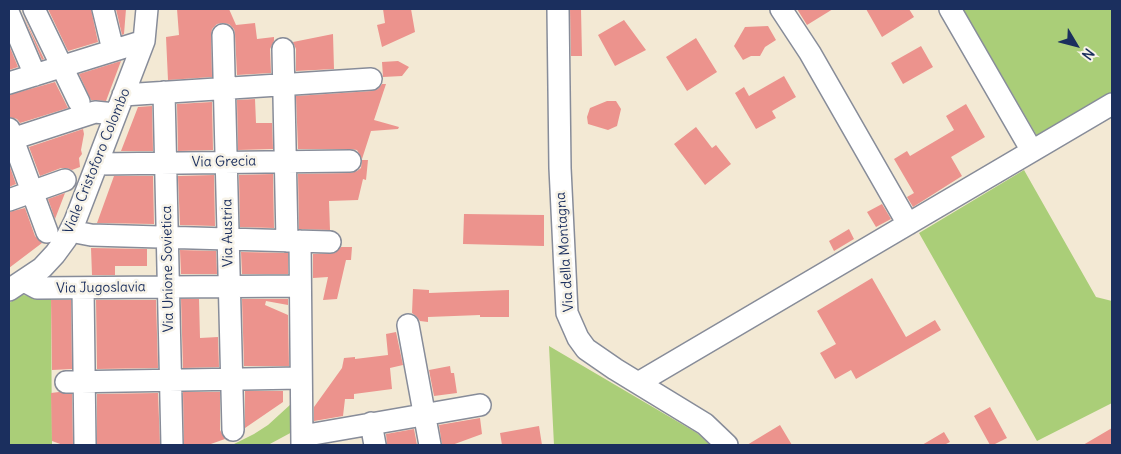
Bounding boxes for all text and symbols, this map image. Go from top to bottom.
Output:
north arrow [1051,20,1101,70]
text: N [1078,45,1098,63]
street label: Viale Cristoforo Colombo [60,86,134,236]
street label: Via Grecia [192,153,256,171]
street label: Via della Montagna [552,191,578,313]
street label: Via Austria [219,199,237,267]
street label: Via Unione Sovietica [158,205,178,333]
street label: Via Jugoslavia [56,279,146,297]

